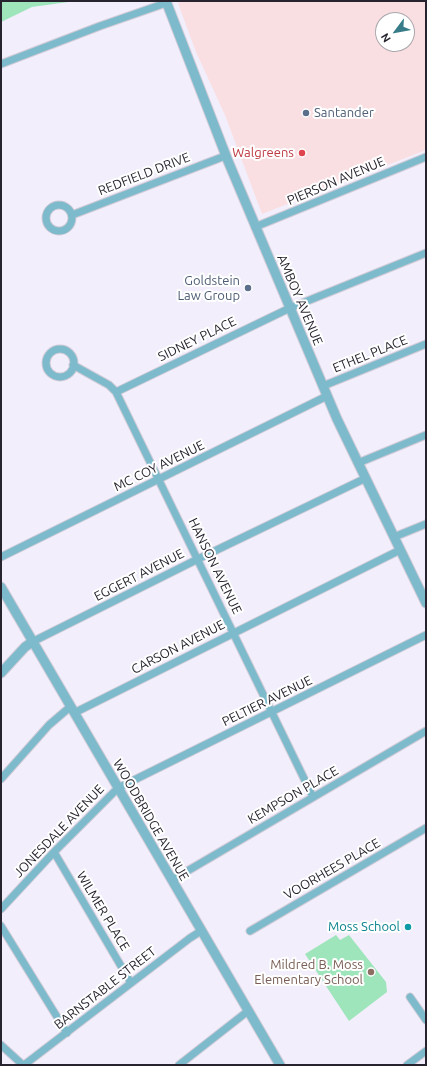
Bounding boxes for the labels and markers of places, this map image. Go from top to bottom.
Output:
place label: Santander [314,105,374,121]
marker: Santander [301,108,311,118]
place label: Walgreens [232,145,294,161]
marker: Walgreens [297,148,307,158]
place label: Goldstein Law Group [177,273,240,304]
marker: Goldstein Law Group [243,283,253,293]
place label: Moss School [328,919,400,935]
marker: Moss School [403,922,413,932]
place label: Mildred B. Moss Elementary School [254,957,363,988]
marker: Mildred B. Moss Elementary School [366,967,376,977]

